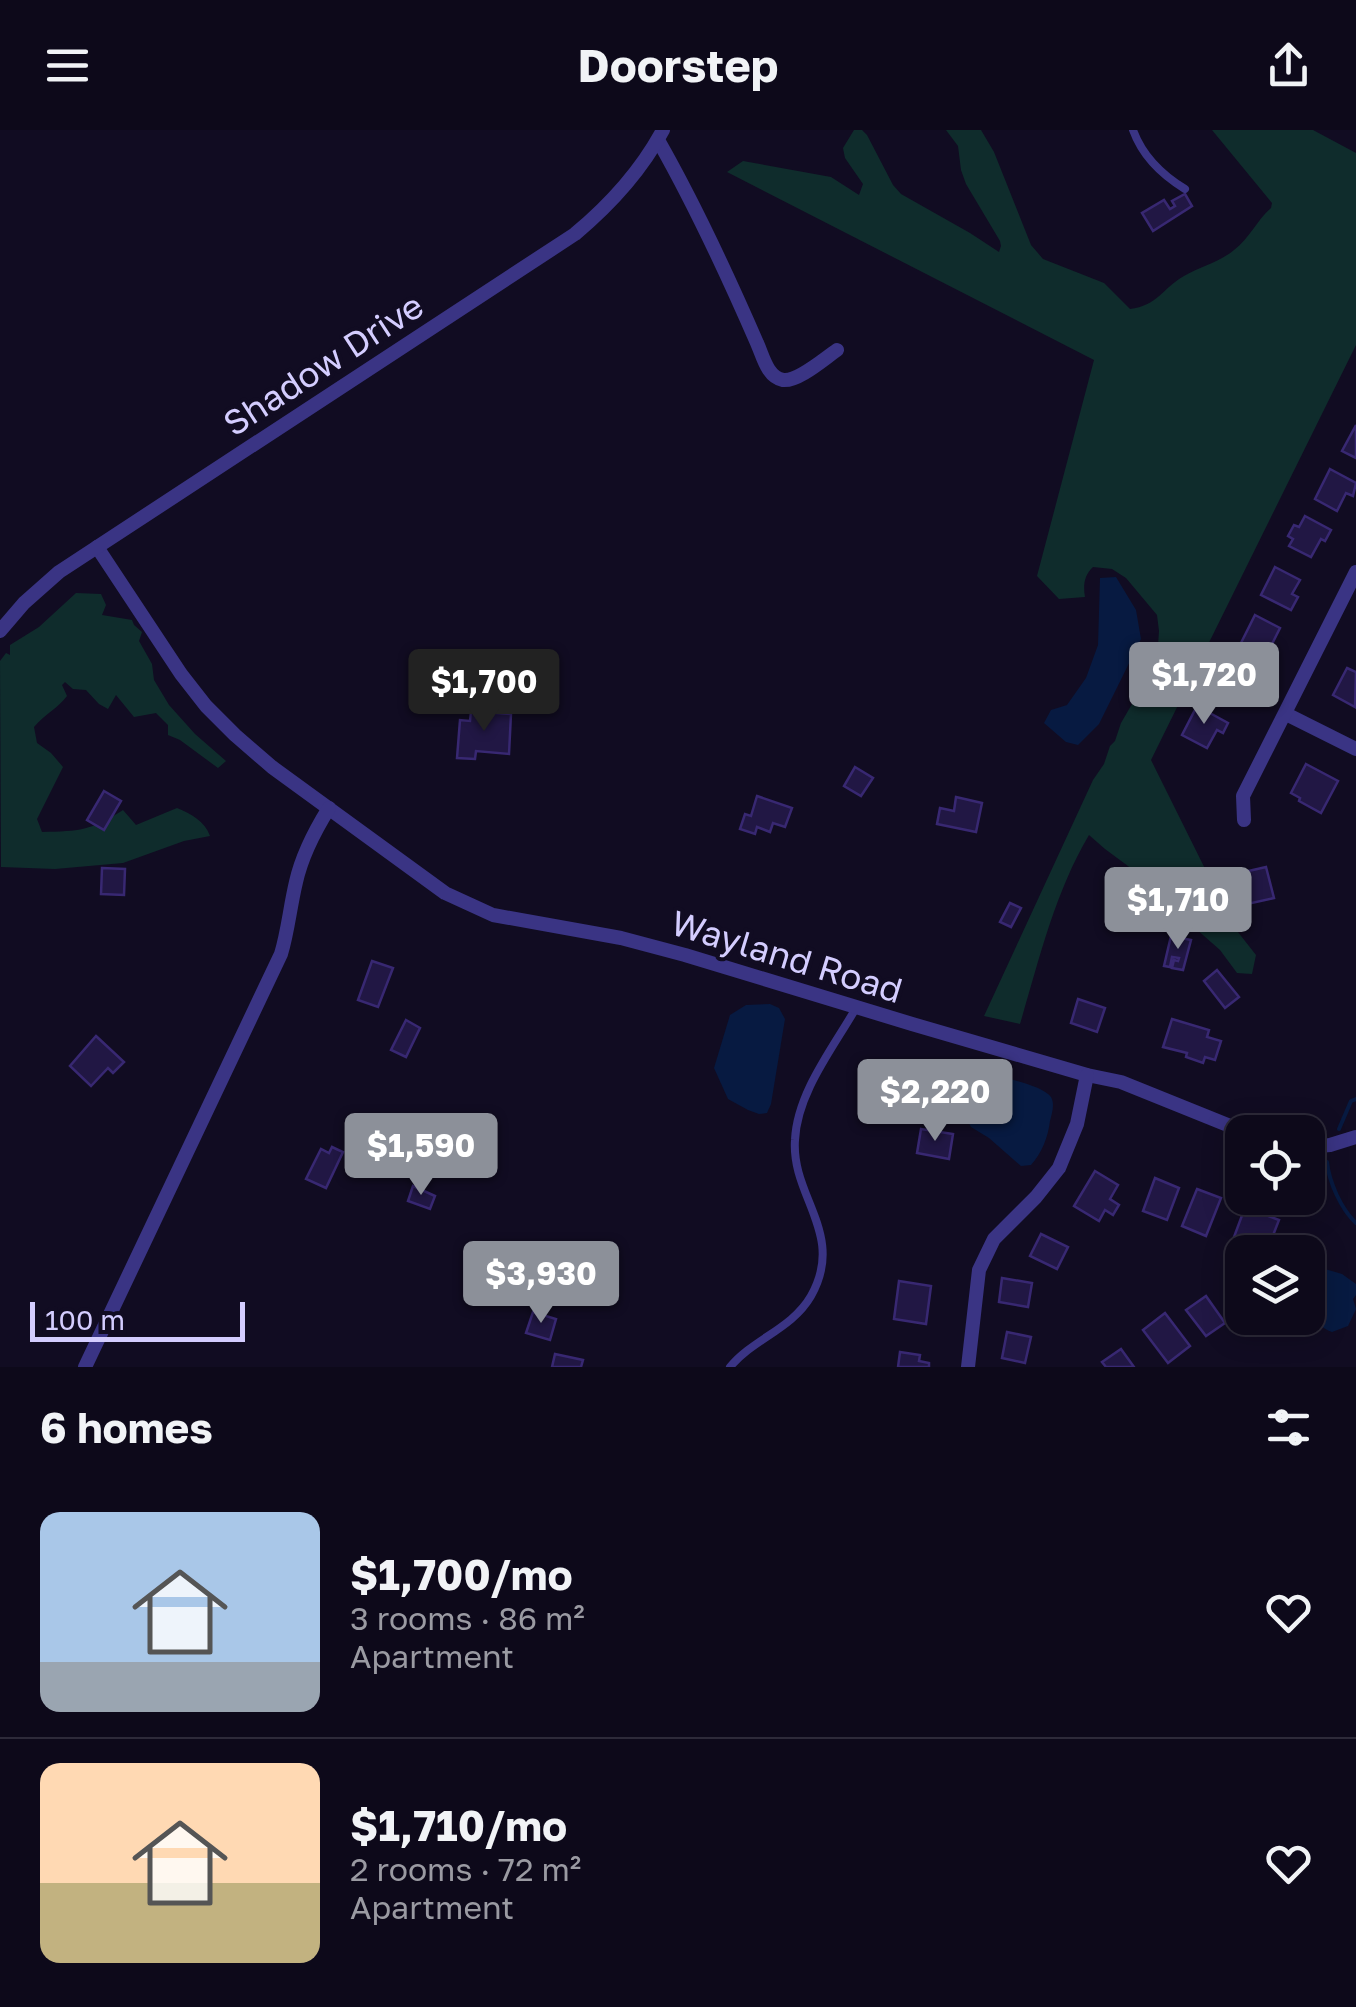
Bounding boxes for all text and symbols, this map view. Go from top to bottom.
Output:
icon: menu [40,38,95,93]
text: Doorstep [578,38,778,92]
icon: share [1261,38,1316,93]
street label: Shadow Drive [215,284,431,444]
pin: $1,720 [1123,642,1285,727]
pin: $1,700 [403,649,565,734]
text: $1,720 [1151,655,1257,693]
text: $1,700 [430,662,538,700]
pin: $1,710 [1097,867,1259,952]
text: $1,710 [1127,880,1229,918]
street label: Wayland Road [666,901,908,1011]
pin: $2,220 [854,1059,1016,1144]
text: $2,220 [879,1072,991,1110]
pin: $1,590 [340,1113,502,1198]
map controls [1225,1115,1325,1335]
button: locate [1225,1115,1325,1215]
text: $1,590 [367,1126,475,1164]
button: layers [1225,1235,1325,1335]
pin: $3,930 [460,1241,622,1326]
text: $3,930 [485,1254,597,1292]
scale bar [30,1297,245,1342]
text: 100 m [45,1303,125,1336]
icon: filters [1261,1400,1316,1455]
text: 6 homes [40,1402,213,1452]
text: $1,700/mo [350,1549,573,1599]
icon: home [120,1552,240,1672]
icon: heart [1261,1585,1316,1640]
text: 3 rooms · 86 m² [350,1599,585,1637]
text: Apartment [350,1637,514,1675]
text: $1,710/mo [350,1800,567,1850]
icon: home [120,1803,240,1923]
icon: heart [1261,1836,1316,1891]
text: 2 rooms · 72 m² [350,1850,581,1888]
text: Apartment [350,1888,514,1926]

